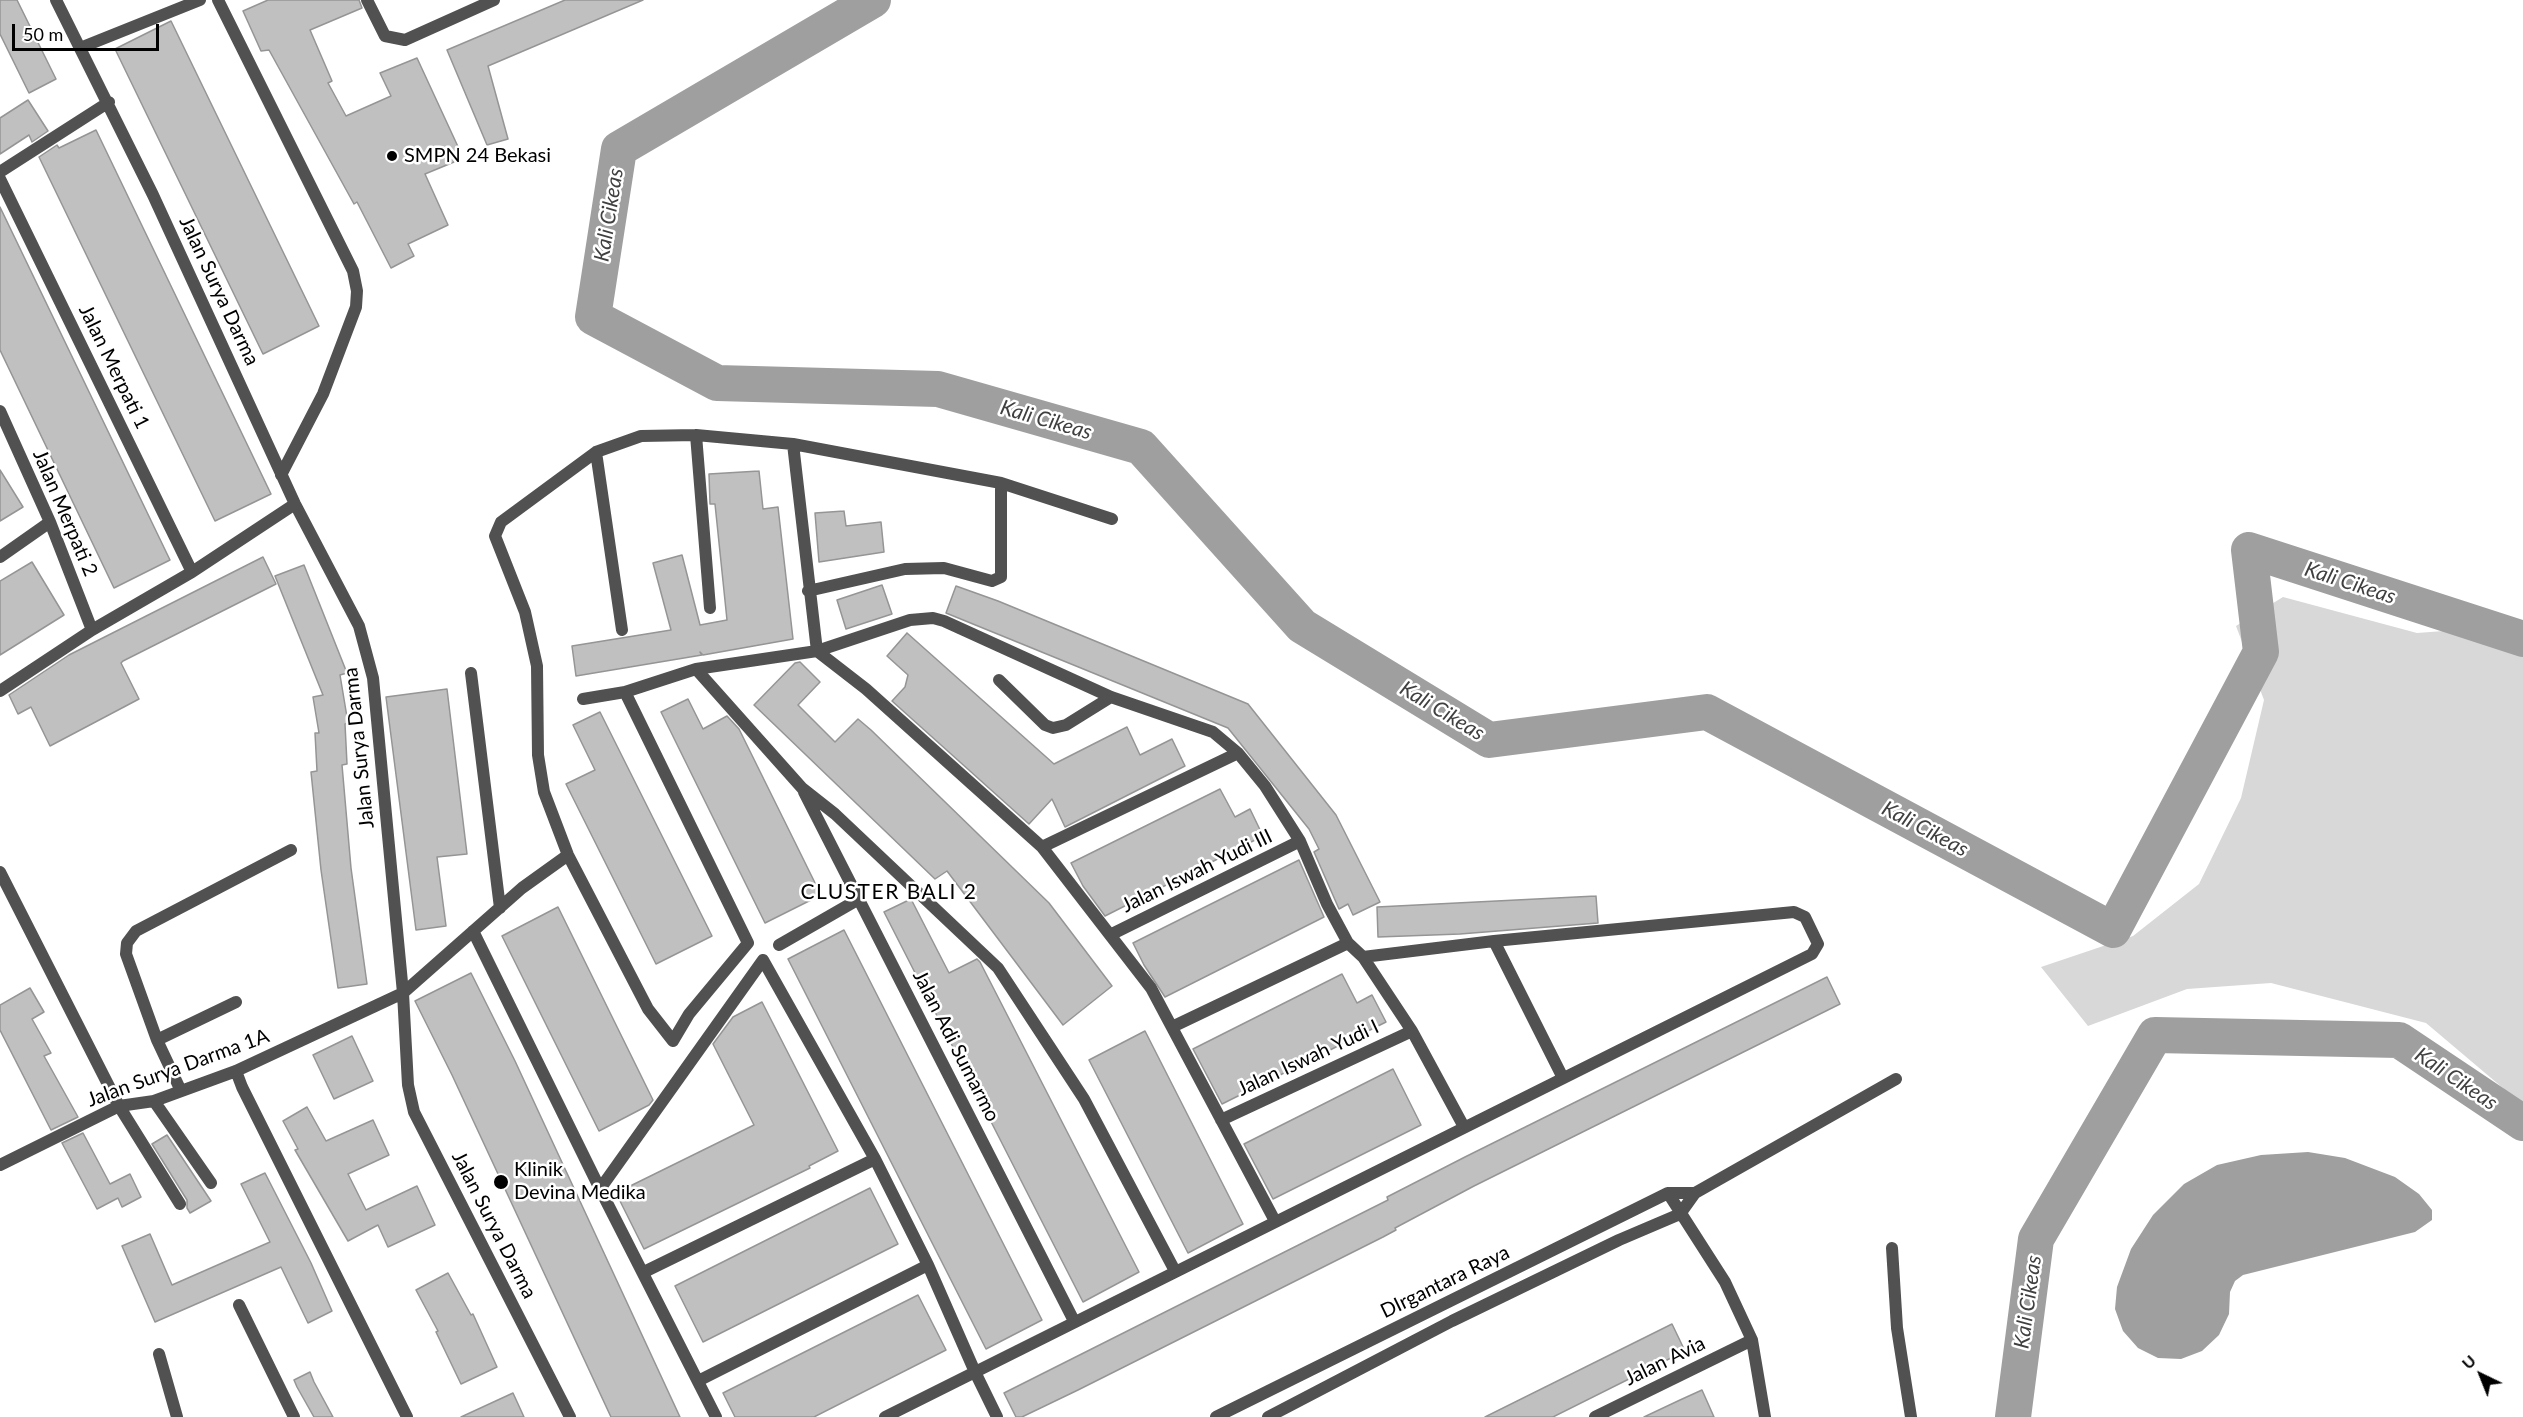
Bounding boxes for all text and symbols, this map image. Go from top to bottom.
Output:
scale bar [15,12,162,50]
text: 50 m [23,23,63,45]
place label: SMPN 24 Bekasi [404,144,551,168]
marker: SMPN 24 Bekasi [385,149,399,163]
water label: Kali Cikeas [589,167,629,263]
street label: Jalan Surya Darma [174,213,264,369]
street label: Jalan Merpati 1 [74,301,154,433]
water label: Kali Cikeas [997,395,1095,445]
street label: Jalan Merpati 2 [28,446,102,580]
water label: Kali Cikeas [2301,556,2399,610]
street label: Jalan Surya Darma [339,666,379,830]
water label: Kali Cikeas [1395,676,1489,746]
water label: Kali Cikeas [1878,796,1972,862]
street label: Jalan Iswah Yudi III [1118,824,1276,918]
district label: CLUSTER BALI 2 [801,879,977,905]
street label: Jalan Adi Sumarmo [907,966,1005,1126]
street label: Jalan Iswah Yudi I [1233,1015,1383,1101]
street label: Jalan Surya Darma 1A [84,1024,272,1112]
water label: Kali Cikeas [2410,1042,2502,1116]
street label: Jalan Surya Darma [447,1147,541,1303]
place label: Klinik Devina Medika [514,1158,646,1205]
marker: Klinik Devina Medika [492,1173,510,1191]
street label: DIrgantara Raya [1377,1240,1513,1324]
water label: Kali Cikeas [2009,1254,2047,1350]
street label: Jalan Avia [1621,1331,1709,1391]
north arrow [2451,1345,2511,1405]
text: U [2458,1350,2479,1372]

